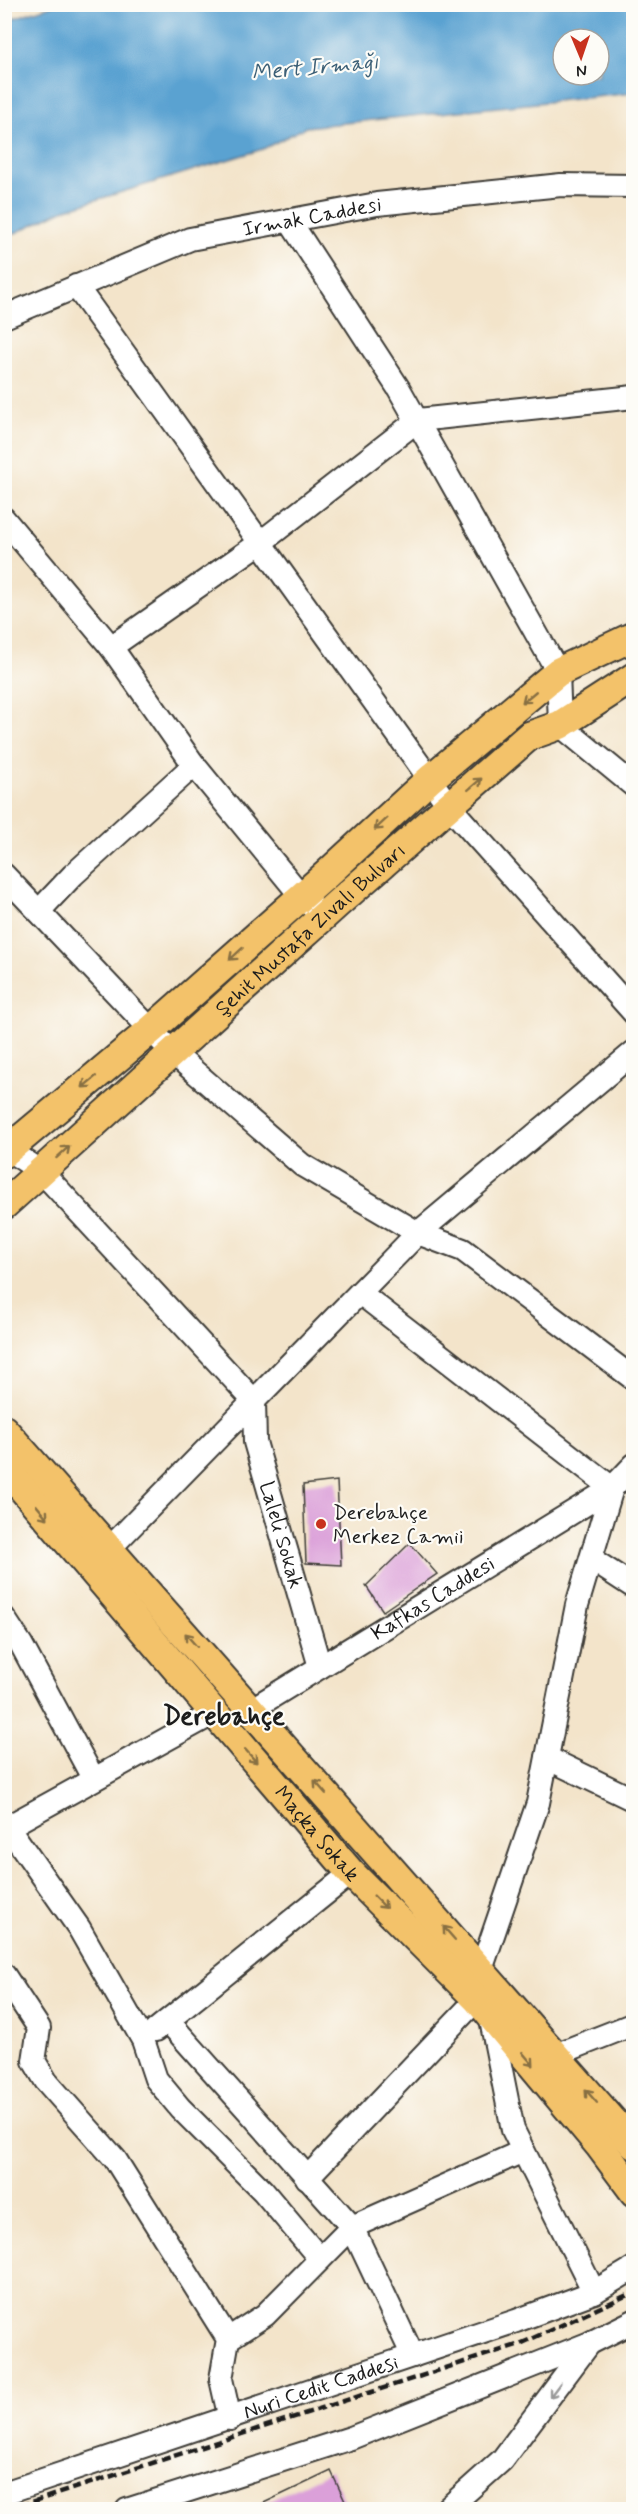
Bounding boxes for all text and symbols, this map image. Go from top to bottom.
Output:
north arrow [551,27,611,87]
water label: Mert Irmağı [251,48,380,88]
text: N [576,60,587,81]
street label: Irmak Caddesi [241,191,383,244]
one-way arrow [521,690,537,703]
one-way arrow [466,777,482,791]
one-way arrow [374,817,389,831]
street label: Şehit Mustafa Zıvalı Bulvarı [209,837,412,1023]
one-way arrow [229,947,244,961]
one-way arrow [82,1075,97,1089]
one-way arrow [56,1145,71,1159]
street label: Laleli Sokak [252,1478,310,1592]
place label: Derebahçe Merkez Camii [333,1499,464,1551]
one-way arrow [36,1504,49,1520]
marker: Derebahçe Merkez Camii [314,1517,328,1531]
street label: Kafkas Caddesi [366,1550,500,1648]
one-way arrow [185,1632,198,1648]
district label: Derebahçe [163,1699,285,1734]
one-way arrow [244,1748,258,1763]
street label: Maçka Sokak [267,1780,365,1889]
one-way arrow [313,1780,327,1795]
one-way arrow [372,1895,387,1909]
one-way arrow [442,1926,456,1941]
one-way arrow [521,2051,534,2067]
one-way arrow [584,2088,598,2103]
street label: Nuri Cedit Caddesi [240,2348,402,2427]
one-way arrow [549,2381,561,2397]

